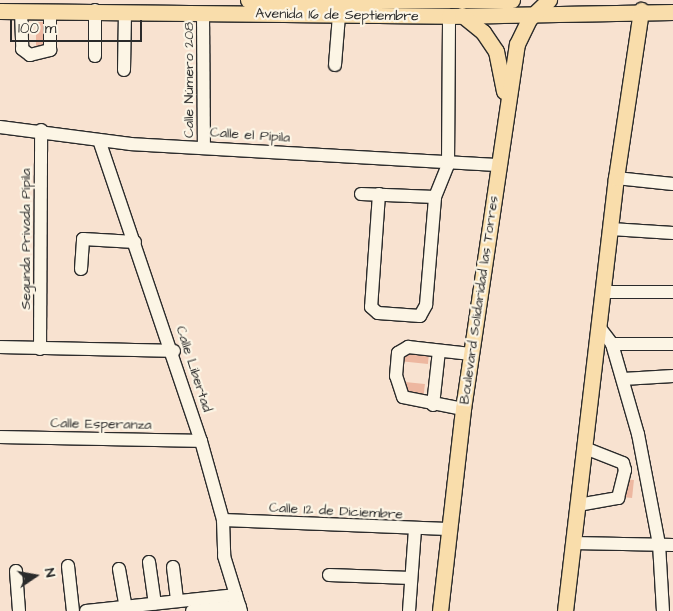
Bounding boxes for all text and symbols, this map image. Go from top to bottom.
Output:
street label: Avenida 16 de Septiembre [255,5,419,25]
scale bar [12,10,145,42]
text: 100 m [18,18,57,39]
street label: Calle Número 208 [181,22,197,138]
street label: Calle el Pípila [209,124,291,146]
street label: Segunda Privada Pípila [18,168,34,310]
street label: Boulevard Solidaridad las Torres [456,195,502,405]
street label: Calle Libertad [172,324,216,414]
street label: Calle Esperanza [50,415,152,433]
street label: Calle 12 de Diciembre [269,499,403,523]
north arrow [10,551,60,601]
text: N [39,567,60,579]

